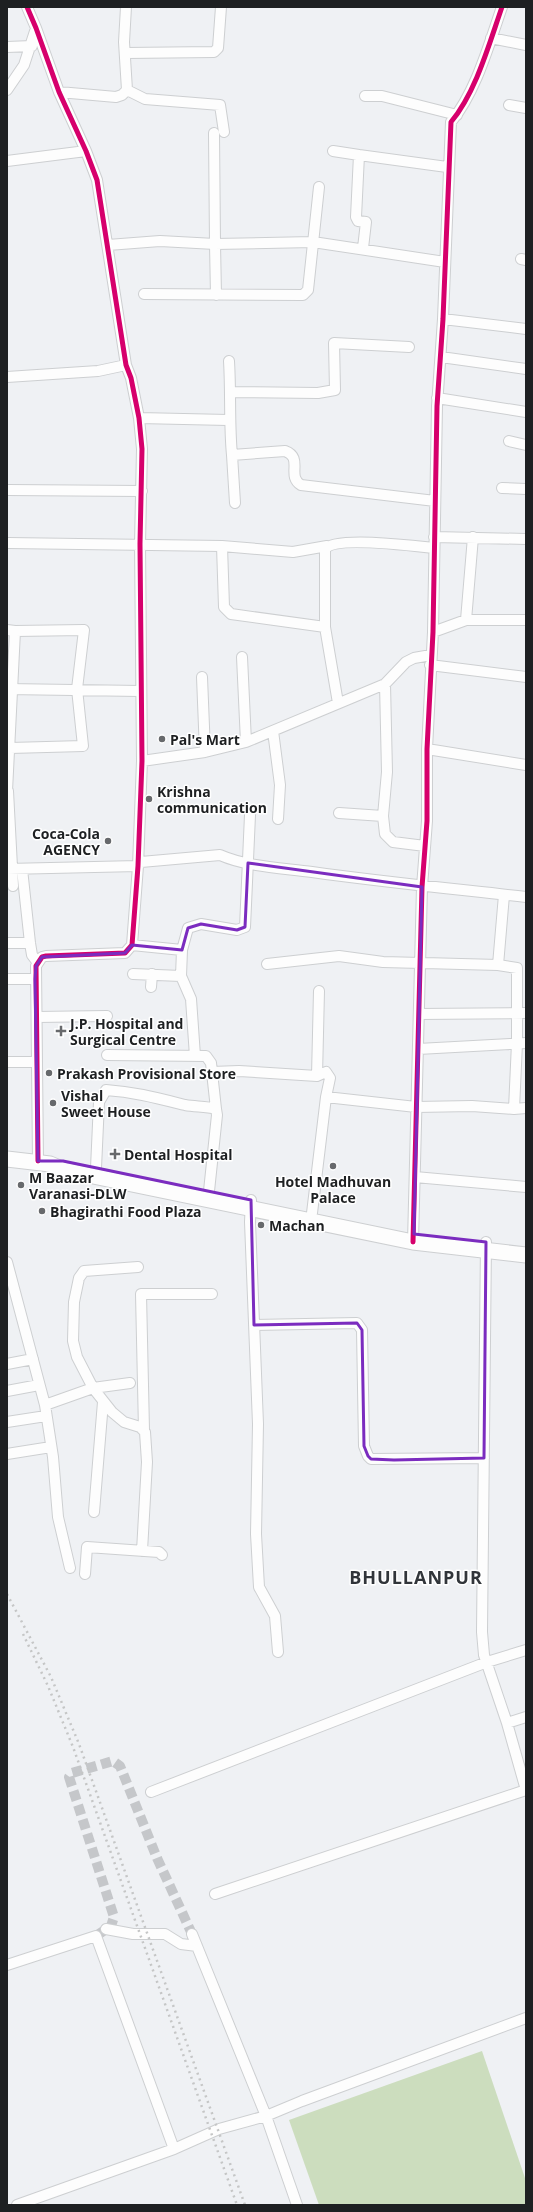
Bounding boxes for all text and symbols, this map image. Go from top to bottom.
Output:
place label: Pal's Mart [170,730,240,749]
marker: Pal's Mart [157,734,167,744]
place label: Krishna communication [157,782,267,817]
marker: Krishna communication [144,794,154,804]
place label: Coca-Cola AGENCY [32,824,100,859]
marker: Coca-Cola AGENCY [103,836,113,846]
place label: J.P. Hospital and Surgical Centre [68,1014,183,1049]
marker: J.P. Hospital and Surgical Centre [55,1025,67,1037]
place label: Prakash Provisional Store [57,1064,236,1083]
marker: Prakash Provisional Store [44,1068,54,1078]
place label: Vishal Sweet House [61,1086,151,1121]
marker: Vishal Sweet House [48,1098,58,1108]
place label: Dental Hospital [124,1145,233,1164]
marker: Dental Hospital [109,1148,121,1160]
marker: Hotel Madhuvan Palace [328,1161,338,1171]
place label: M Baazar Varanasi-DLW [29,1168,127,1203]
place label: Hotel Madhuvan Palace [275,1172,391,1207]
marker: M Baazar Varanasi-DLW [16,1180,26,1190]
place label: Bhagirathi Food Plaza [50,1202,202,1221]
marker: Bhagirathi Food Plaza [37,1206,47,1216]
place label: Machan [269,1216,325,1235]
marker: Machan [256,1220,266,1230]
district label: BHULLANPUR [349,1565,483,1589]

